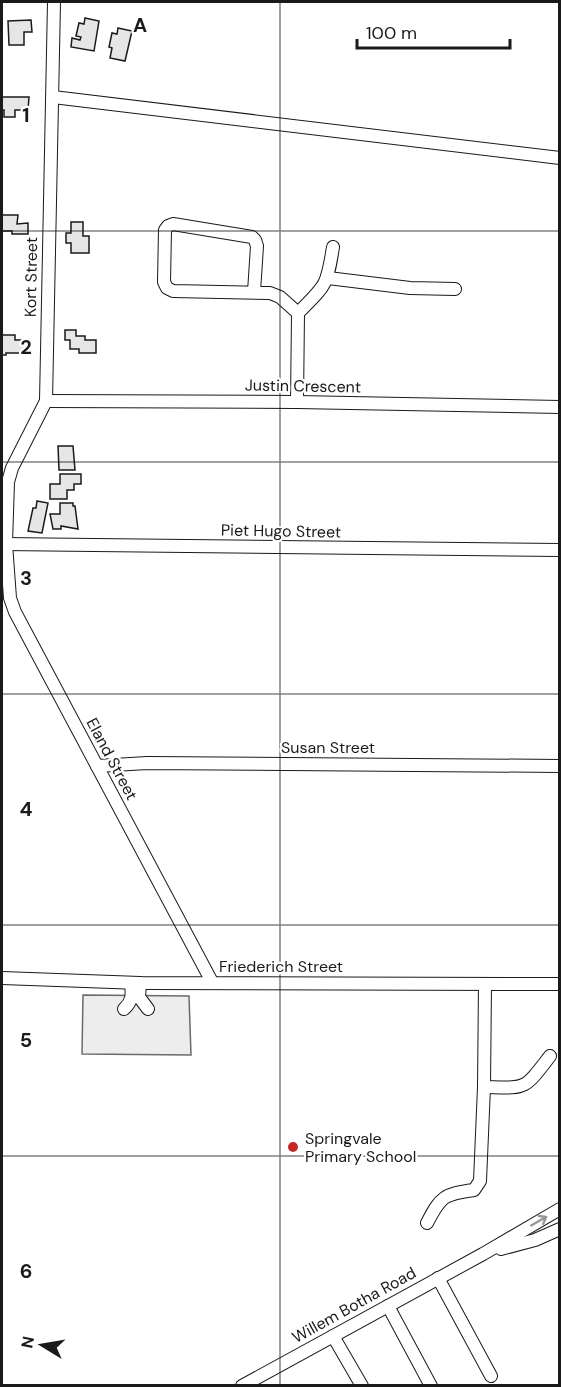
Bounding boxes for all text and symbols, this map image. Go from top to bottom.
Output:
text: A [133,12,147,38]
scale bar [357,12,510,50]
text: 100 m [366,21,417,45]
text: 1 [22,102,30,128]
street label: Kort Street [20,237,42,317]
text: 2 [20,334,32,360]
street label: Justin Crescent [245,374,361,398]
street label: Piet Hugo Street [221,519,341,543]
text: 3 [20,565,32,591]
street label: Eland Street [82,714,142,804]
street label: Susan Street [281,737,375,758]
text: 4 [20,796,33,822]
street label: Friederich Street [219,956,343,977]
text: 5 [20,1027,32,1053]
place label: Springvale Primary School [305,1128,416,1167]
marker: Springvale Primary School [286,1140,300,1154]
one-way arrow [530,1215,547,1227]
text: 6 [20,1258,32,1284]
street label: Willem Botha Road [288,1262,420,1348]
north arrow [12,1315,72,1375]
text: N [16,1335,39,1350]

